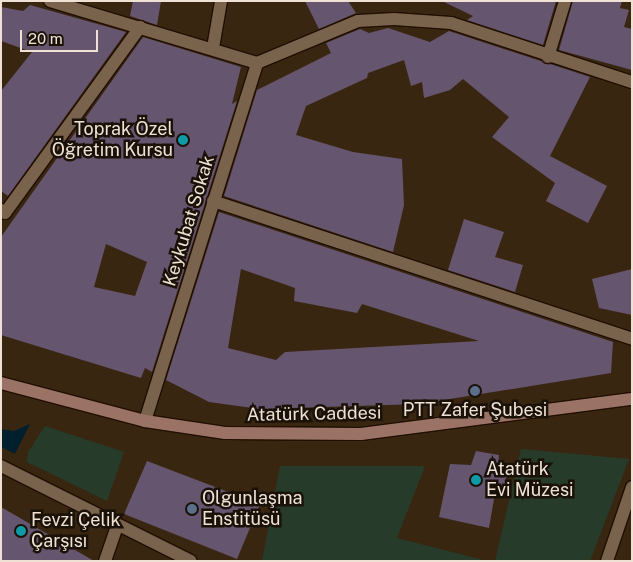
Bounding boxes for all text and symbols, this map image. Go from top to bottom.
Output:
scale bar [22,20,100,52]
text: 20 m [28,30,63,47]
place label: Toprak Özel Öğretim Kursu [52,119,173,162]
marker: Toprak Özel Öğretim Kursu [177,134,189,146]
street label: Keykubat Sokak [159,153,219,289]
marker: PTT Zafer Şubesi [469,385,481,397]
place label: PTT Zafer Şubesi [403,399,547,421]
street label: Atatürk Caddesi [246,402,382,426]
place label: Atatürk Evi Müzesi [486,459,573,502]
marker: Atatürk Evi Müzesi [470,474,482,486]
place label: Olgunlaşma Enstitüsü [202,488,302,530]
marker: Olgunlaşma Enstitüsü [186,503,198,515]
place label: Fevzi Çelik Çarşısı [31,510,121,552]
marker: Fevzi Çelik Çarşısı [15,525,27,537]

